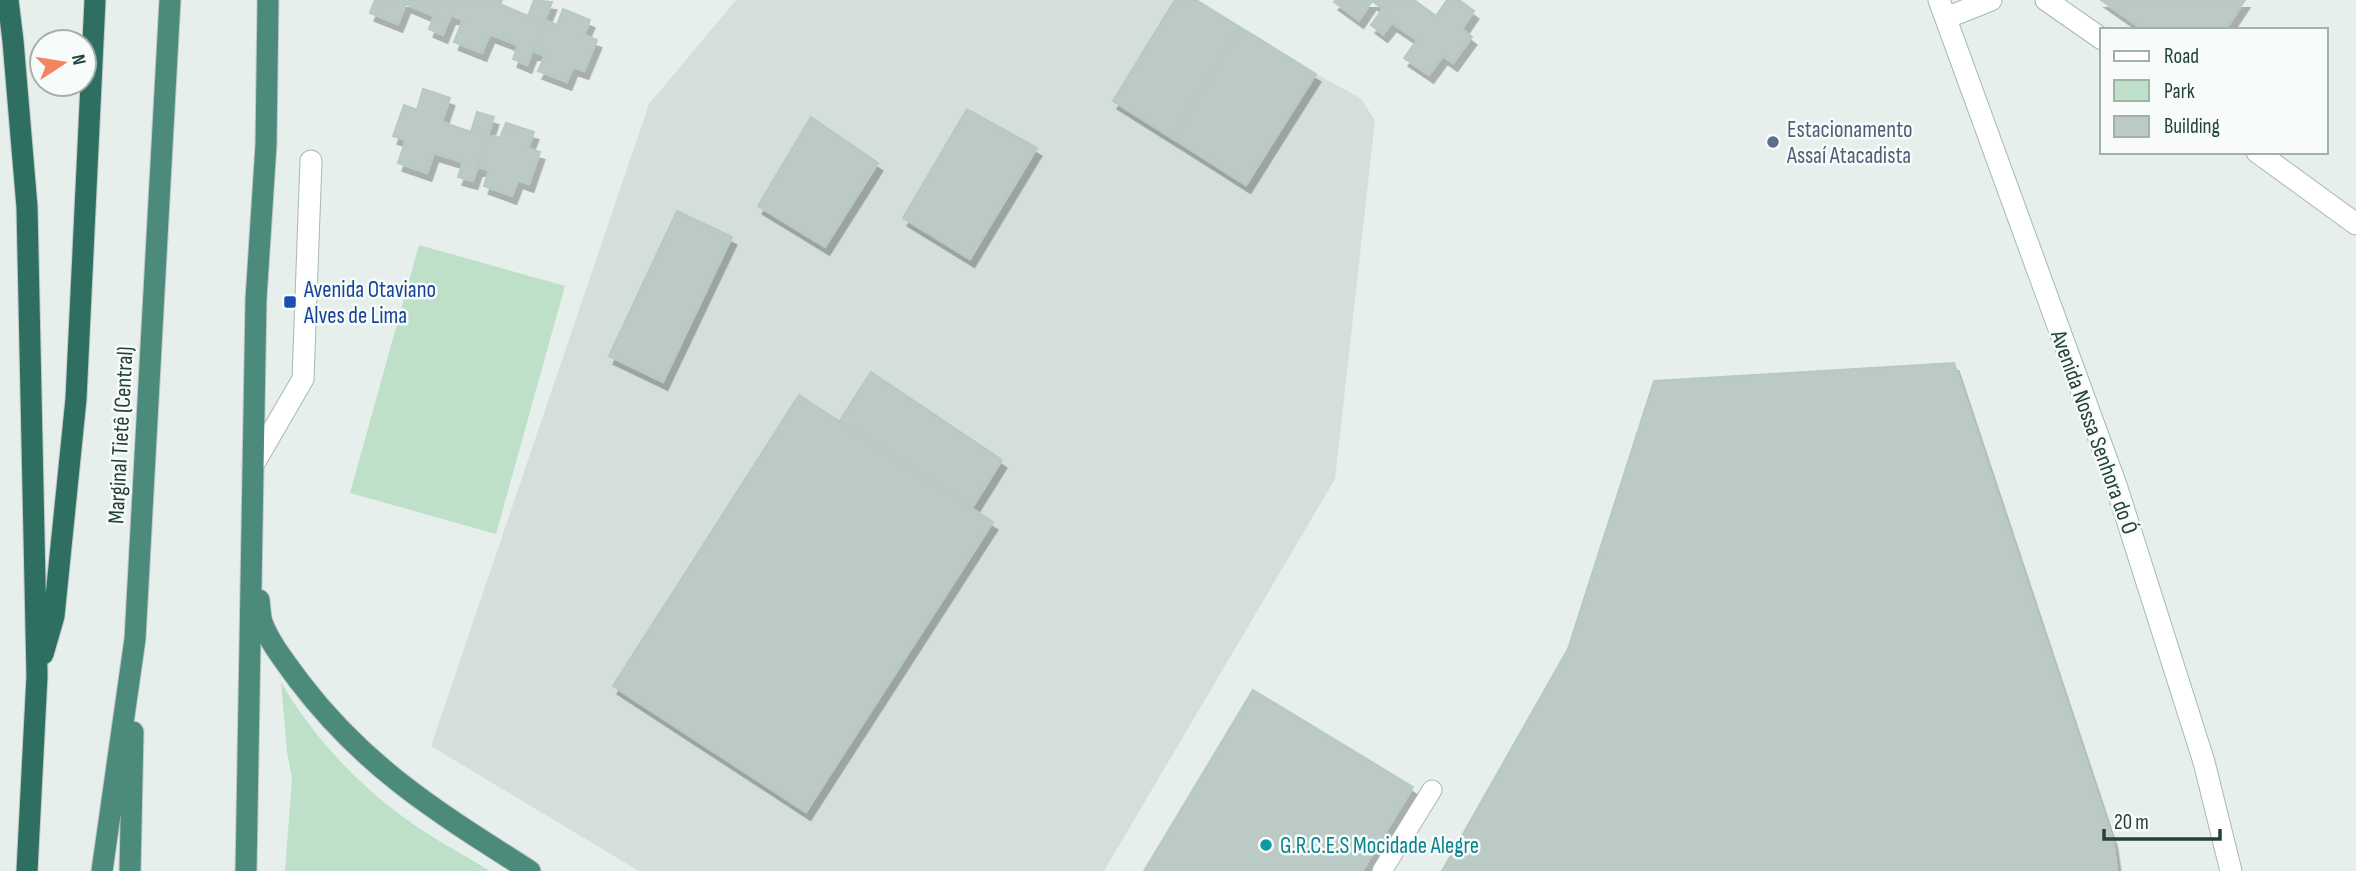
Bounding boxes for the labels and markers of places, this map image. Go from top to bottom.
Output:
place label: Estacionamento Assaí Atacadista [1786,116,1913,170]
marker: Estacionamento Assaí Atacadista [1765,134,1781,150]
place label: Avenida Otaviano Alves de Lima [303,276,436,330]
marker: Avenida Otaviano Alves de Lima [282,294,298,310]
place label: G.R.C.E.S Mocidade Alegre [1280,832,1479,860]
marker: G.R.C.E.S Mocidade Alegre [1258,837,1274,853]

